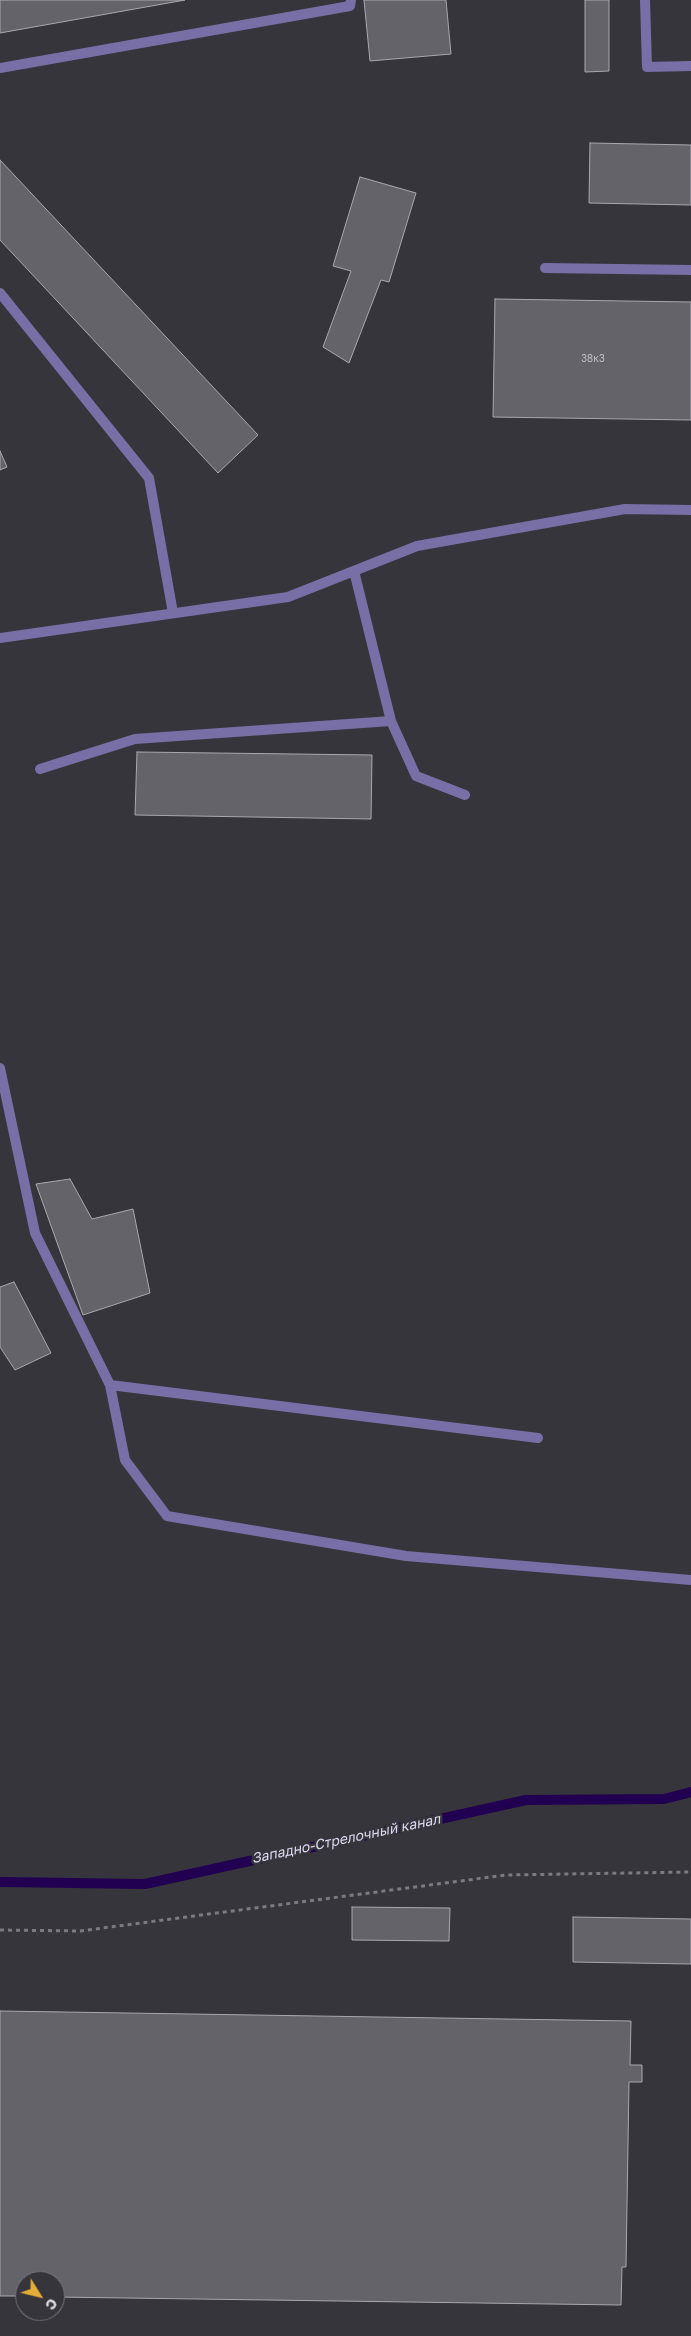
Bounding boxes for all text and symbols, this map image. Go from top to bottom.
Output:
house number: 38к3 [581,353,605,365]
water label: Западно-Стрелочный канал [250,1811,442,1867]
north arrow [15,2271,65,2321]
text: С [42,2295,62,2314]

